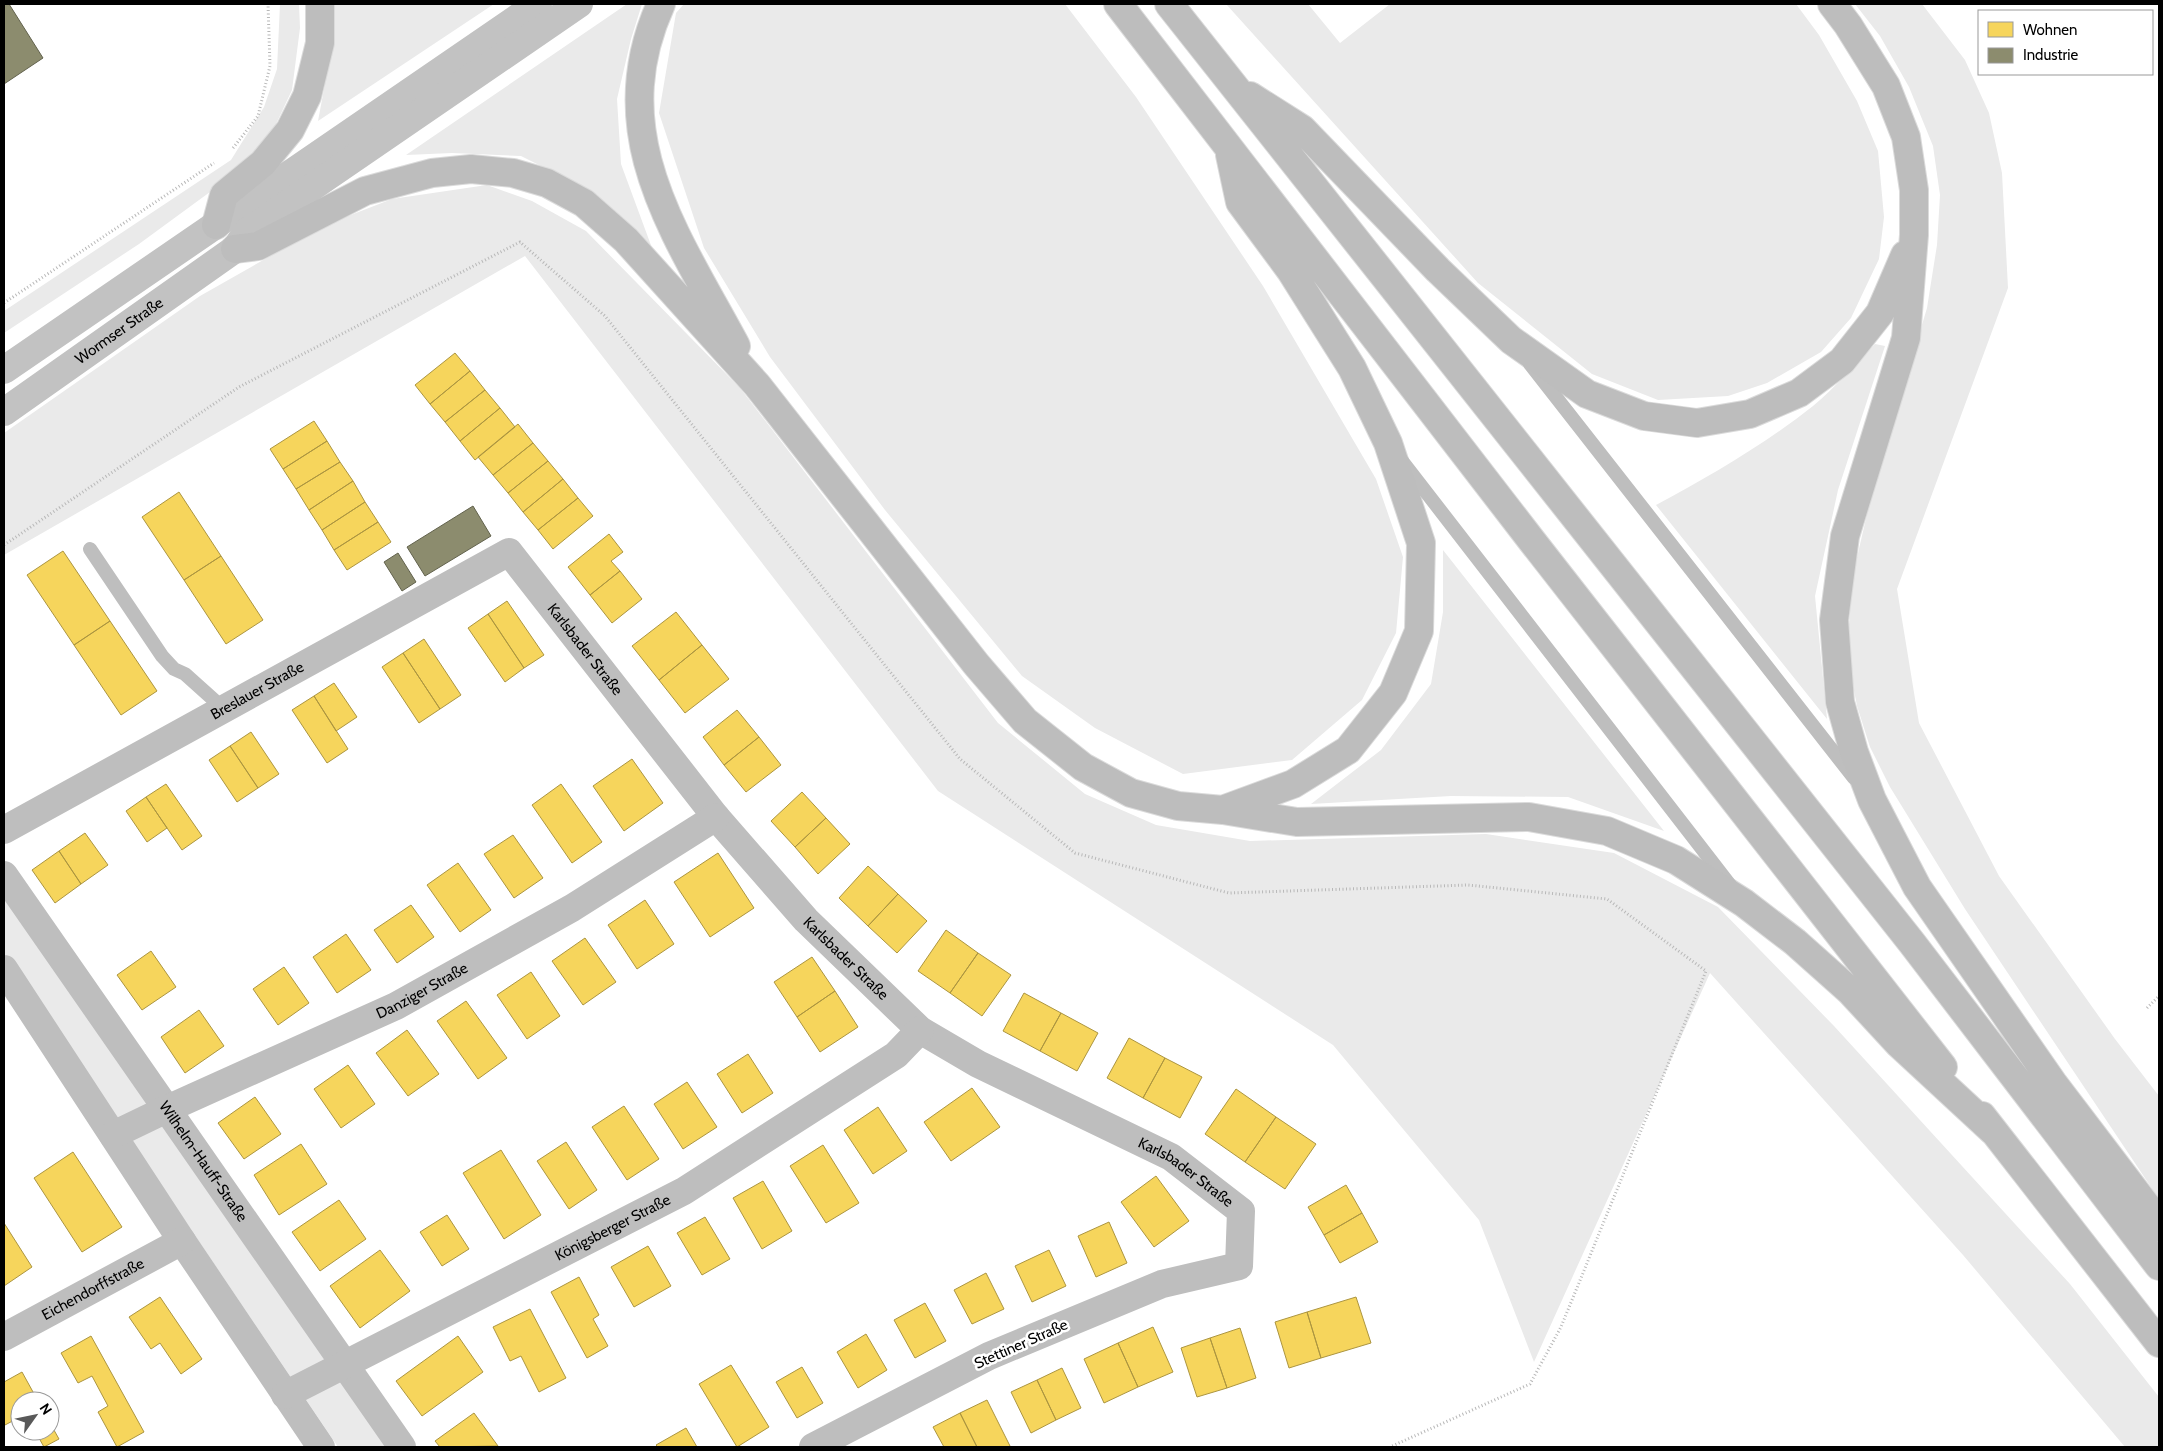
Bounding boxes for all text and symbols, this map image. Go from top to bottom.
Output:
legend [1978,10,2153,75]
text: Wohnen [2023,21,2077,39]
text: Industrie [2023,46,2078,64]
street label: Wormser Straße [72,293,167,368]
street label: Karlsbader Straße [544,600,627,699]
street label: Breslauer Straße [208,658,307,723]
street label: Karlsbader Straße [800,913,893,1004]
street label: Danziger Straße [373,959,471,1023]
street label: Wilhelm-Hauff-Straße [155,1098,252,1225]
street label: Karlsbader Straße [1135,1134,1237,1211]
street label: Königsberger Straße [552,1190,674,1264]
street label: Eichendorffstraße [39,1254,147,1324]
street label: Stettiner Straße [971,1315,1071,1373]
north arrow [10,1391,60,1441]
text: N [36,1400,56,1418]

